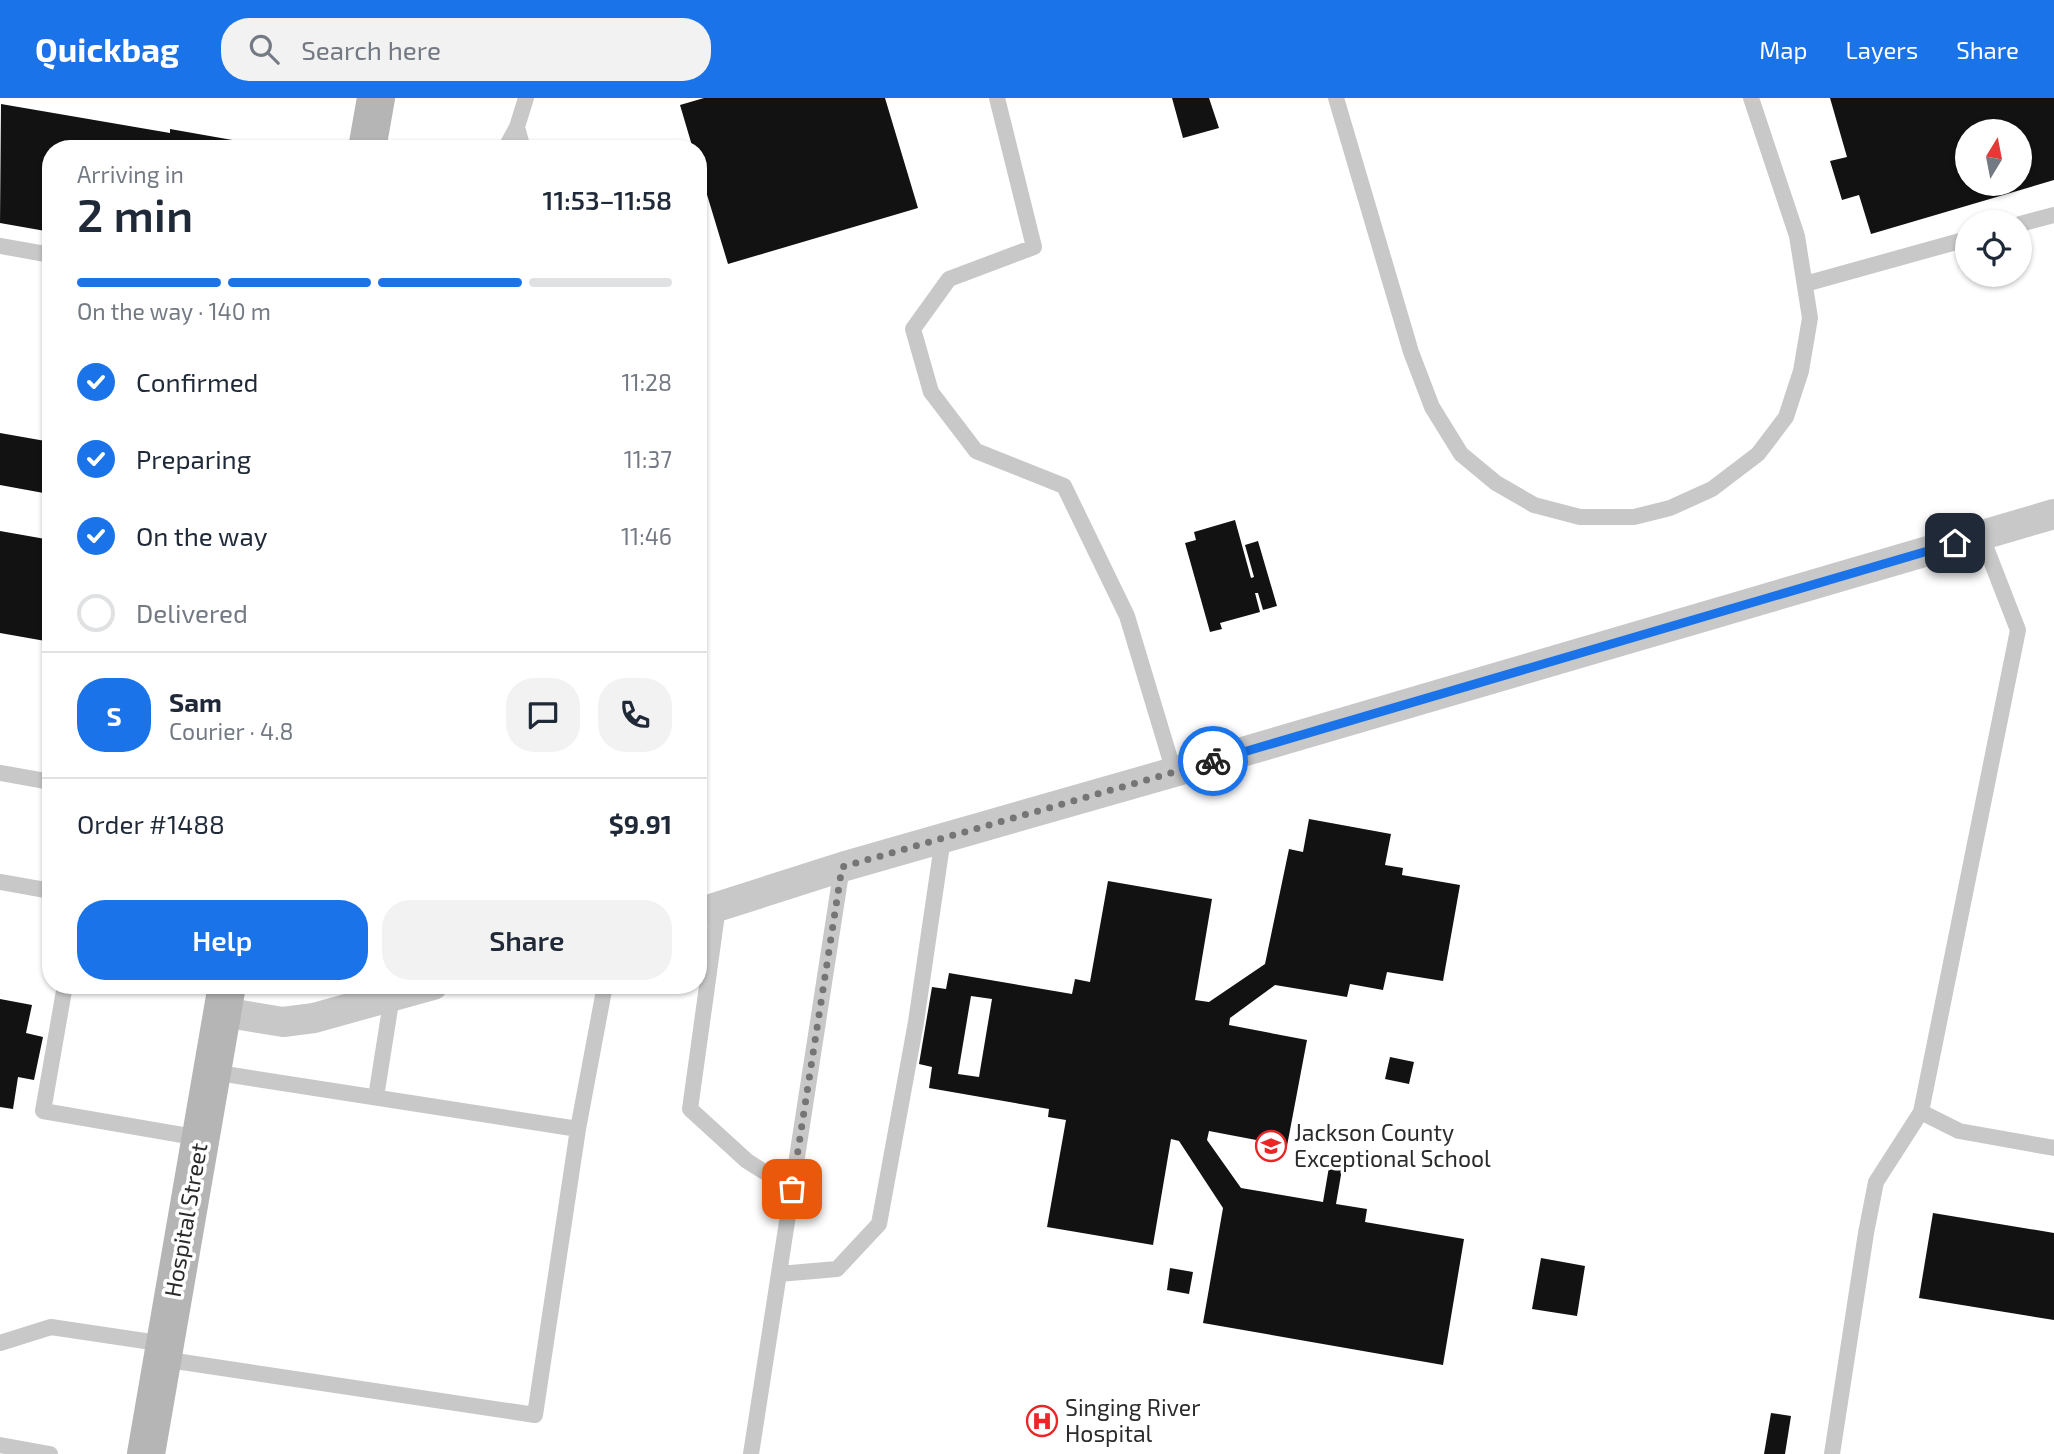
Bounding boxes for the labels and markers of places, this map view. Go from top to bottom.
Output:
pin [1925,513,1985,573]
place label: Jackson County Exceptional School [1294,1118,1491,1172]
school or university icon: Jackson County Exceptional School [1254,1129,1288,1163]
pin [762,1159,822,1219]
place label: Singing River Hospital [1065,1393,1200,1447]
hospital icon: Singing River Hospital [1025,1404,1059,1438]

